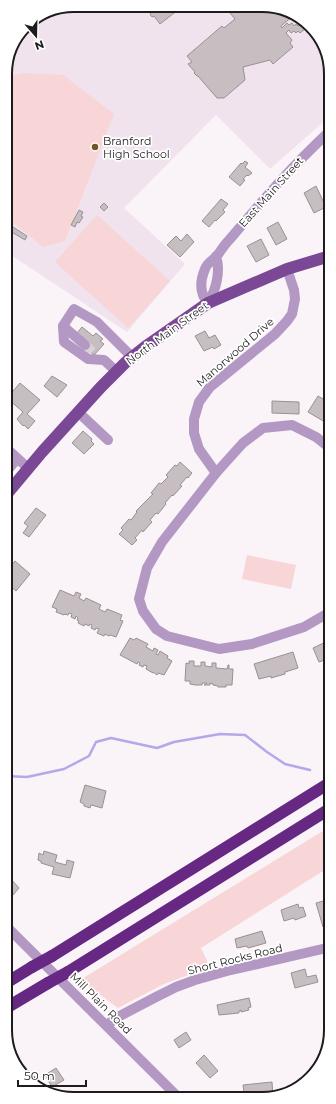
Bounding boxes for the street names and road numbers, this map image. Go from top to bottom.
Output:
street label: East Main Street [236,153,307,230]
street label: North Main Street [123,298,211,368]
street label: Manorwood Drive [193,314,277,390]
street label: Short Rocks Road [186,940,284,978]
street label: Mill Plain Road [67,969,135,1037]

